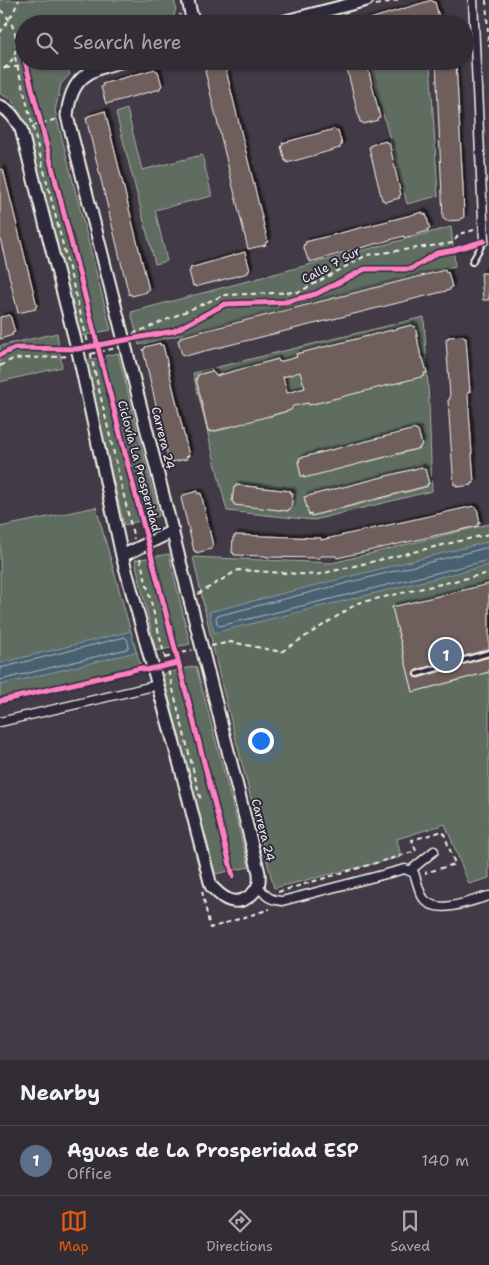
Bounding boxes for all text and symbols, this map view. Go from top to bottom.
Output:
search box [15,15,474,70]
icon: search [33,29,61,57]
text: Search here [73,30,182,55]
street label: Calle 7 Sur [299,243,363,287]
street label: Ciclovía La Prosperidad [114,399,164,534]
street label: Carrera 24 [148,405,178,471]
pin: 1 [430,636,462,674]
your location [248,728,274,754]
street label: Carrera 24 [248,797,278,863]
text: Nearby [20,1079,100,1107]
text: Aguas de La Prosperidad ESP [67,1138,359,1163]
text: 1 [32,1150,40,1171]
text: 140 m [422,1150,469,1171]
text: Office [67,1163,112,1184]
tab: Map [59,1207,89,1255]
tab: Directions [206,1207,273,1255]
tab: Saved [391,1207,430,1255]

